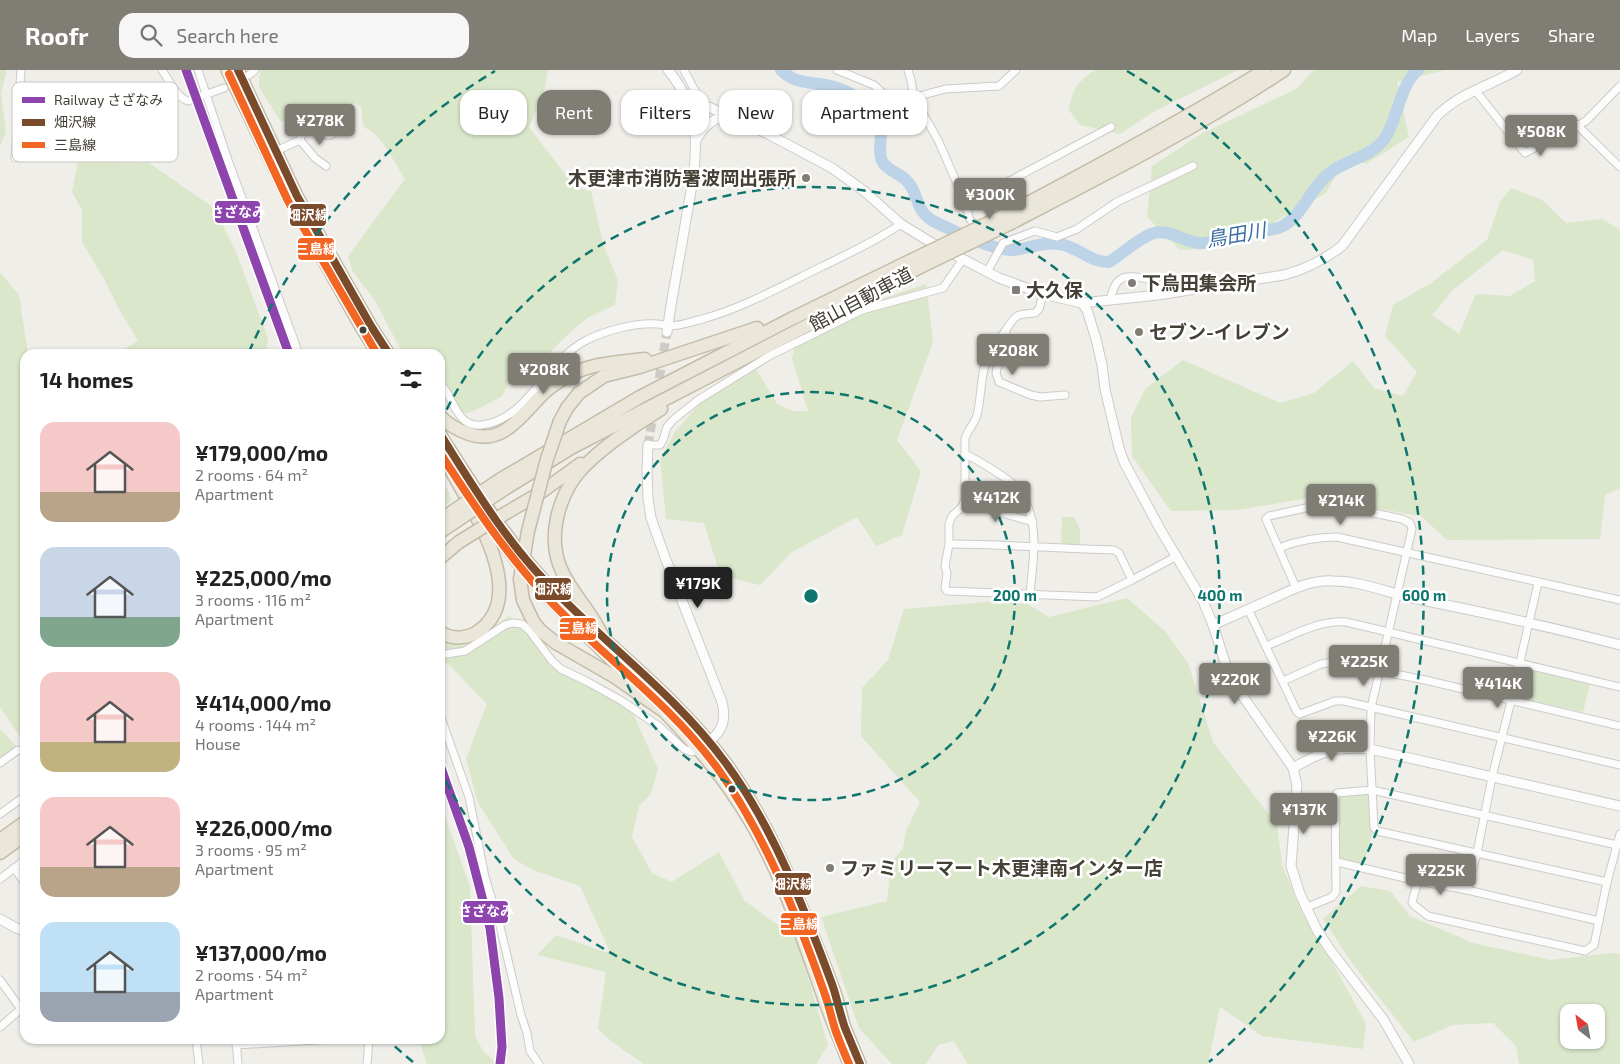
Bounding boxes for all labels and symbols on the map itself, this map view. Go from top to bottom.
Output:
legend [12,82,178,162]
text: Railway さざなみ [54,91,163,108]
pin: ¥278K [285,104,355,146]
text: 畑沢線 [54,113,96,130]
pin: ¥508K [1506,114,1576,157]
text: 三島線 [54,136,96,153]
place label: 木更津市消防署波岡出張所 [568,166,796,189]
marker: 木更津市消防署波岡出張所 [800,172,812,184]
pin: ¥300K [955,178,1025,220]
line badge: さざなみ [214,200,261,224]
text: さざなみ [210,203,266,220]
line badge: 畑沢線 [289,203,327,227]
text: 畑沢線 [287,206,329,223]
water label: 鳥田川 [1204,217,1269,251]
line badge: 三島線 [297,237,335,261]
text: 三島線 [295,240,337,257]
street label: 館山自動車道 [805,262,916,335]
place label: 下烏田集会所 [1142,271,1256,294]
marker: 下烏田集会所 [1126,277,1138,289]
place label: 大久保 [1026,278,1083,301]
marker: 大久保 [1010,284,1022,296]
place label: セブン-イレブン [1149,320,1290,343]
unlabelled marker [358,325,368,335]
marker: セブン-イレブン [1133,326,1145,338]
pin: ¥208K [978,334,1048,376]
pin: ¥208K [509,352,579,395]
pin: ¥412K [961,480,1031,523]
pin: ¥214K [1306,484,1376,526]
pin: ¥179K [663,566,733,609]
line badge: 畑沢線 [534,577,572,601]
text: 畑沢線 [532,580,574,597]
text: 200 m [993,586,1037,604]
text: 400 m [1198,586,1242,604]
text: 600 m [1402,586,1446,604]
centre of rings [802,587,820,605]
line badge: 三島線 [559,617,597,641]
text: 三島線 [557,619,599,636]
pin: ¥225K [1329,644,1399,687]
pin: ¥220K [1200,662,1270,705]
pin: ¥414K [1463,666,1533,709]
pin: ¥226K [1297,720,1367,762]
unlabelled marker [727,784,737,794]
pin: ¥137K [1269,792,1339,835]
pin: ¥225K [1406,854,1476,896]
place label: ファミリーマート木更津南インター店 [840,856,1163,879]
marker: ファミリーマート木更津南インター店 [824,862,836,874]
line badge: 畑沢線 [774,872,812,896]
text: 畑沢線 [772,875,814,892]
line badge: さざなみ [462,900,509,924]
text: さざなみ [458,902,514,919]
line badge: 三島線 [780,912,818,936]
text: 三島線 [778,915,820,932]
north arrow [1560,1004,1605,1049]

